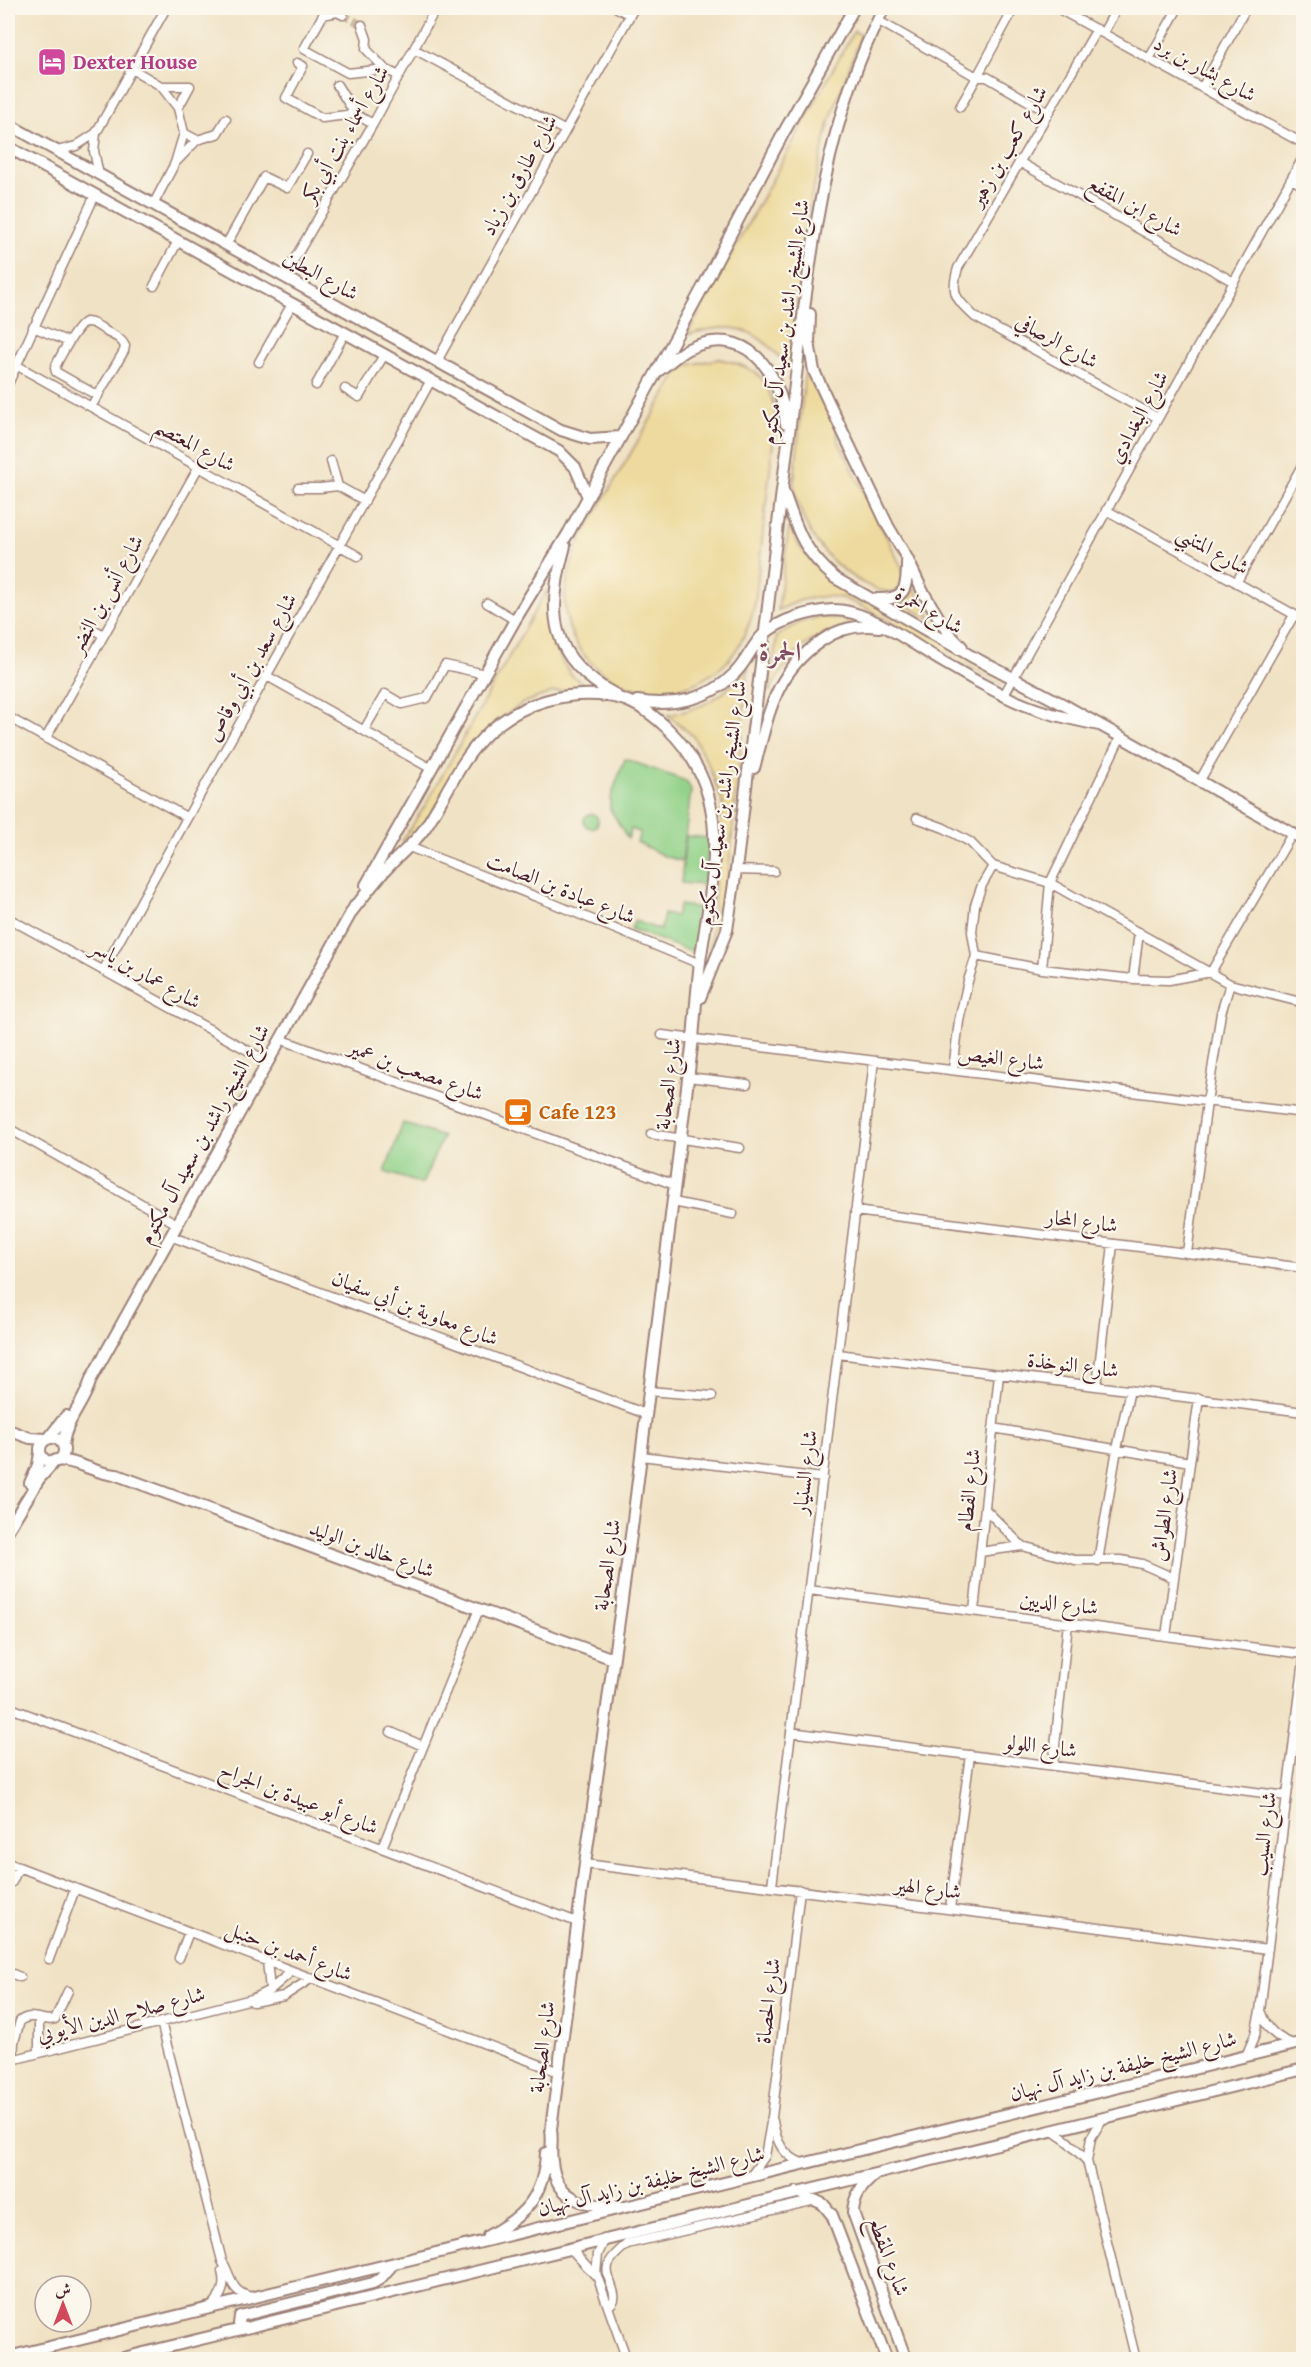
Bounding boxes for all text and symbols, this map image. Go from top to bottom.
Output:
street label: شارع بشار بن برد [1147,27,1262,112]
hotel icon: Dexter House [36,46,68,78]
place label: Dexter House [73,46,197,77]
street label: شارع أسماء بنت أبي بكر [292,59,399,211]
street label: شارع كعب بن زهير [959,79,1057,215]
street label: شارع طارق بن زياد [472,108,567,243]
street label: شارع ابن المقفع [1080,167,1188,248]
street label: شارع الشيخ راشد بن سعيد آل مكتوم [752,197,821,447]
street label: شارع البطين [276,241,365,311]
street label: شارع الرصافي [1009,305,1104,379]
street label: شارع البغدادي [1099,365,1178,470]
street label: شارع المعتصم [146,410,241,485]
street label: شارع المتنبي [1169,517,1255,587]
street label: شارع أنس بن النضر [59,529,154,662]
street label: شارع الحمرة [888,578,969,644]
street label: شارع سعد بن أبي وقاص [197,587,307,748]
district label: الحمرة [759,631,801,671]
street label: شارع الشيخ راشد بن سعيد آل مكتوم [689,678,758,928]
street label: شارع عبادة بن الصامت [481,844,640,934]
street label: شارع عمار بن ياسر [82,930,207,1019]
street label: شارع الشيخ راشد بن سعيد آل مكتوم [130,1018,281,1251]
street label: شارع مصعب بن عمير [341,1030,488,1111]
street label: شارع الصحابة [646,1036,691,1132]
street label: شارع الغيص [956,1037,1046,1081]
cafe icon: Cafe 123 [502,1096,534,1128]
place label: Cafe 123 [539,1096,617,1127]
street label: شارع المحار [1042,1200,1120,1243]
street label: شارع معاوية بن أبي سفيان [326,1261,503,1356]
street label: شارع النوخذة [1025,1344,1121,1388]
street label: شارع السنيار [784,1428,828,1518]
street label: شارع الفطام [949,1447,991,1533]
street label: شارع الطواش [1142,1466,1188,1564]
street label: شارع خالد بن الوليد [304,1512,439,1588]
street label: شارع الصحابة [585,1517,631,1613]
street label: شارع الديين [1018,1582,1100,1626]
street label: شارع اللولو [1001,1725,1079,1768]
street label: شارع أبو عبيدة بن الجراح [214,1753,383,1846]
street label: شارع السيب [1243,1790,1287,1878]
street label: شارع الهير [891,1868,963,1910]
street label: شارع أحمد بن حنبل [220,1912,357,1992]
street label: شارع الحصاة [747,1956,791,2046]
street label: شارع صلاح الدين الأيوبي [33,1978,209,2053]
street label: شارع الصحابة [520,1999,565,2095]
street label: شارع الشيخ خليفة بن زايد آل نهيان [1006,2022,1241,2113]
street label: شارع الشيخ خليفة بن زايد آل نهيان [534,2137,769,2228]
street label: شارع المقطع [857,2212,918,2301]
north arrow [33,2274,93,2334]
text: ش [55,2277,71,2301]

